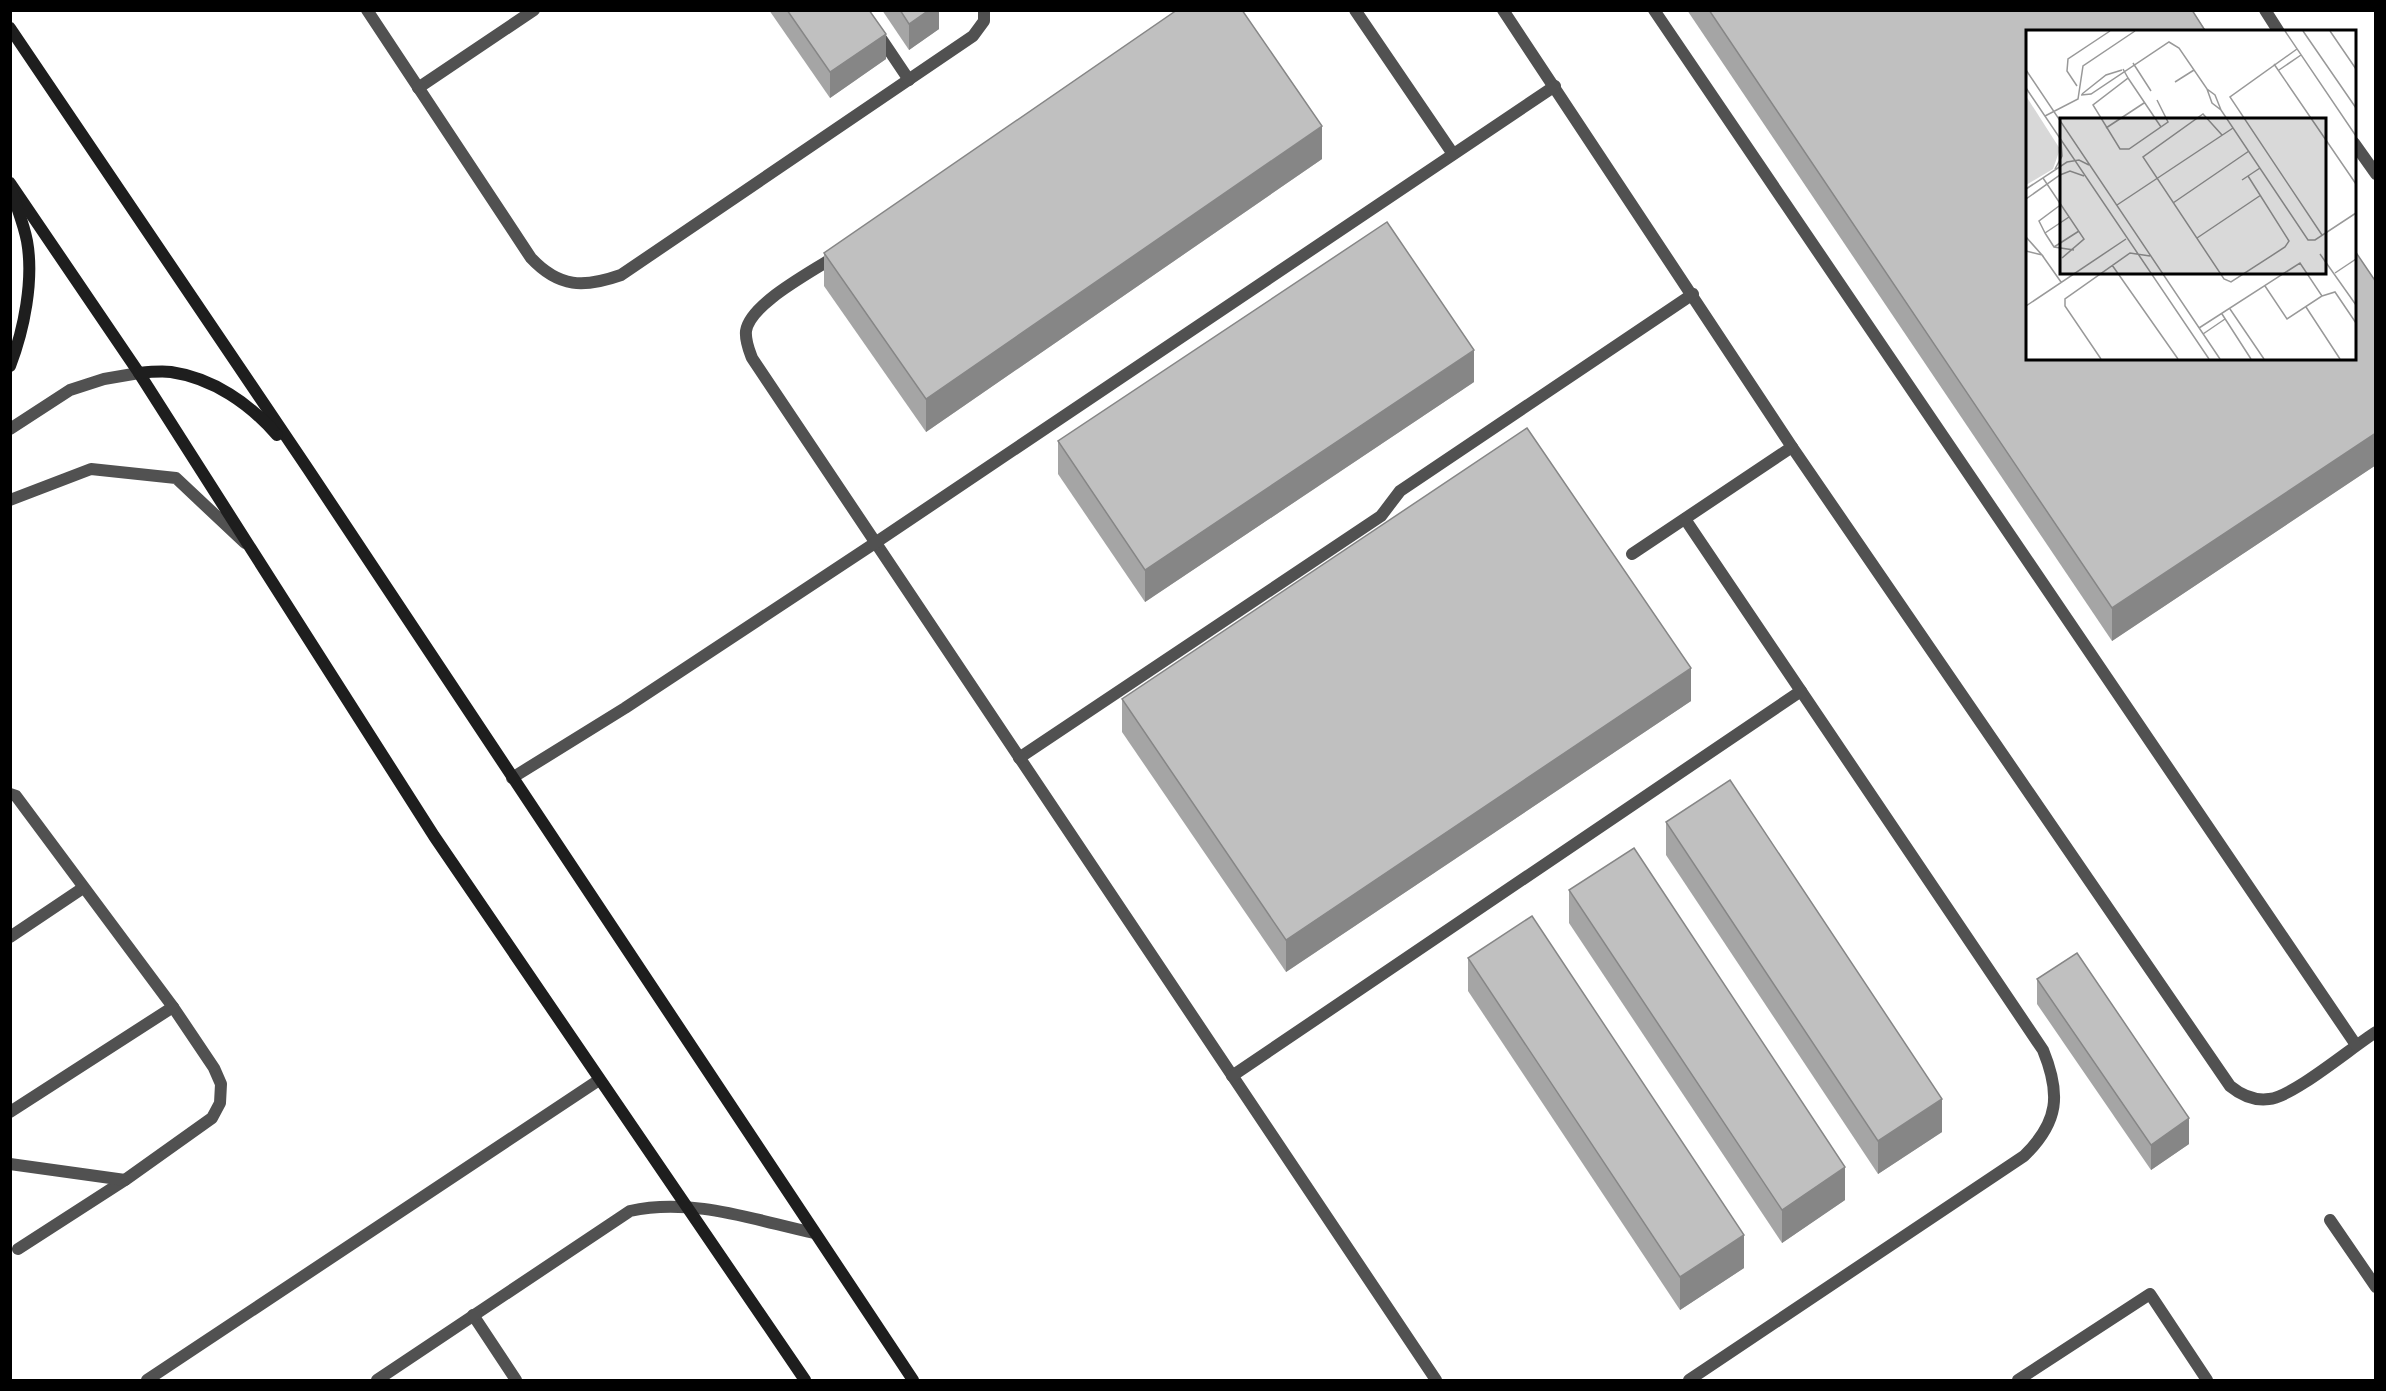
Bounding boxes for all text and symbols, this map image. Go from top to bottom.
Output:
inset map [2026,30,2356,360]

